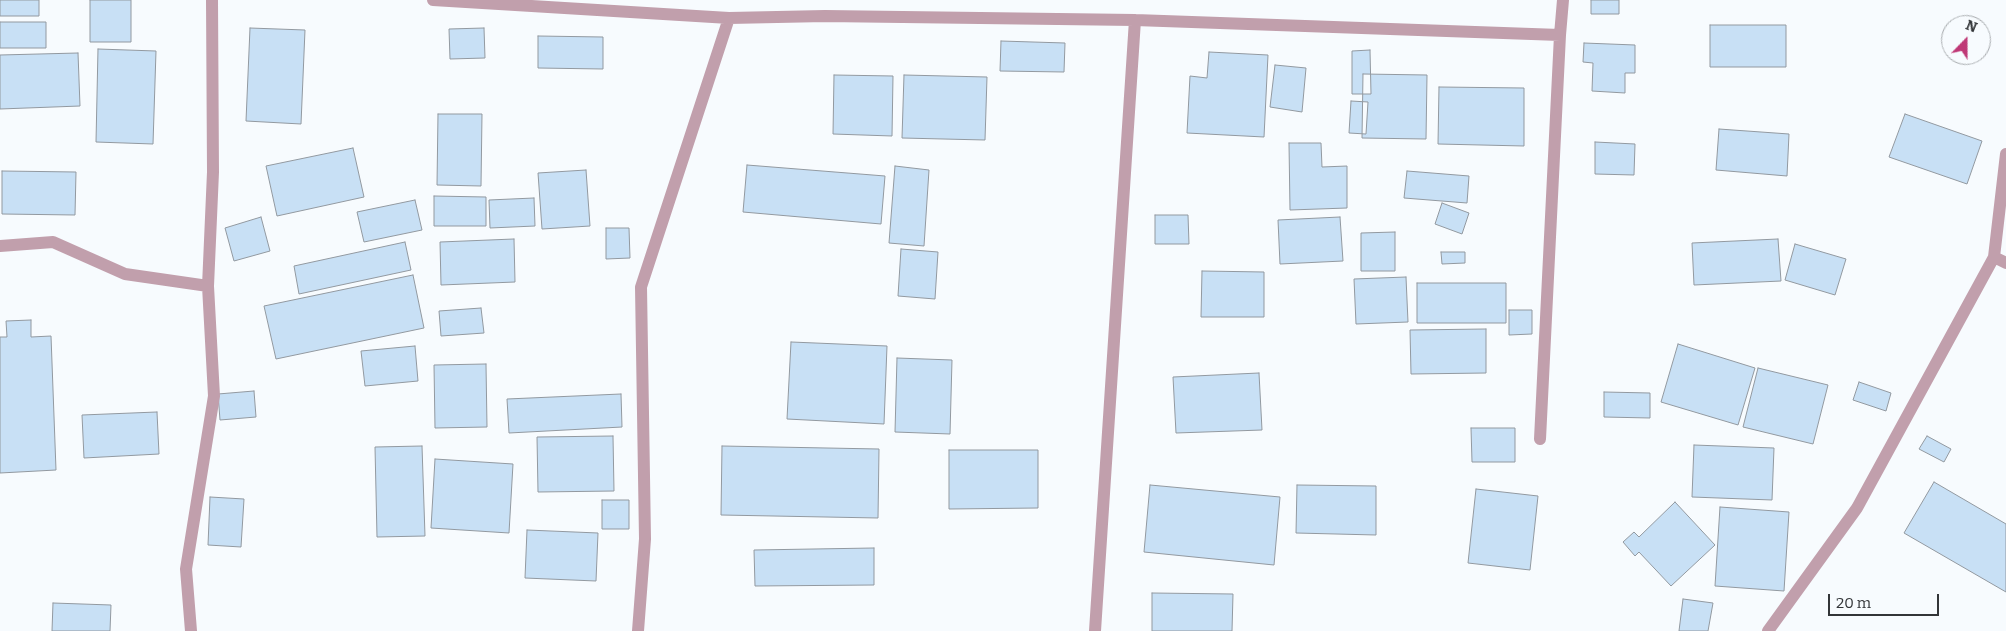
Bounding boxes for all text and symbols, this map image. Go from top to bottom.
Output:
north arrow [1941,15,1991,65]
text: N [1963,17,1980,36]
scale bar [1831,584,1942,616]
text: 20 m [1836,594,1871,612]

